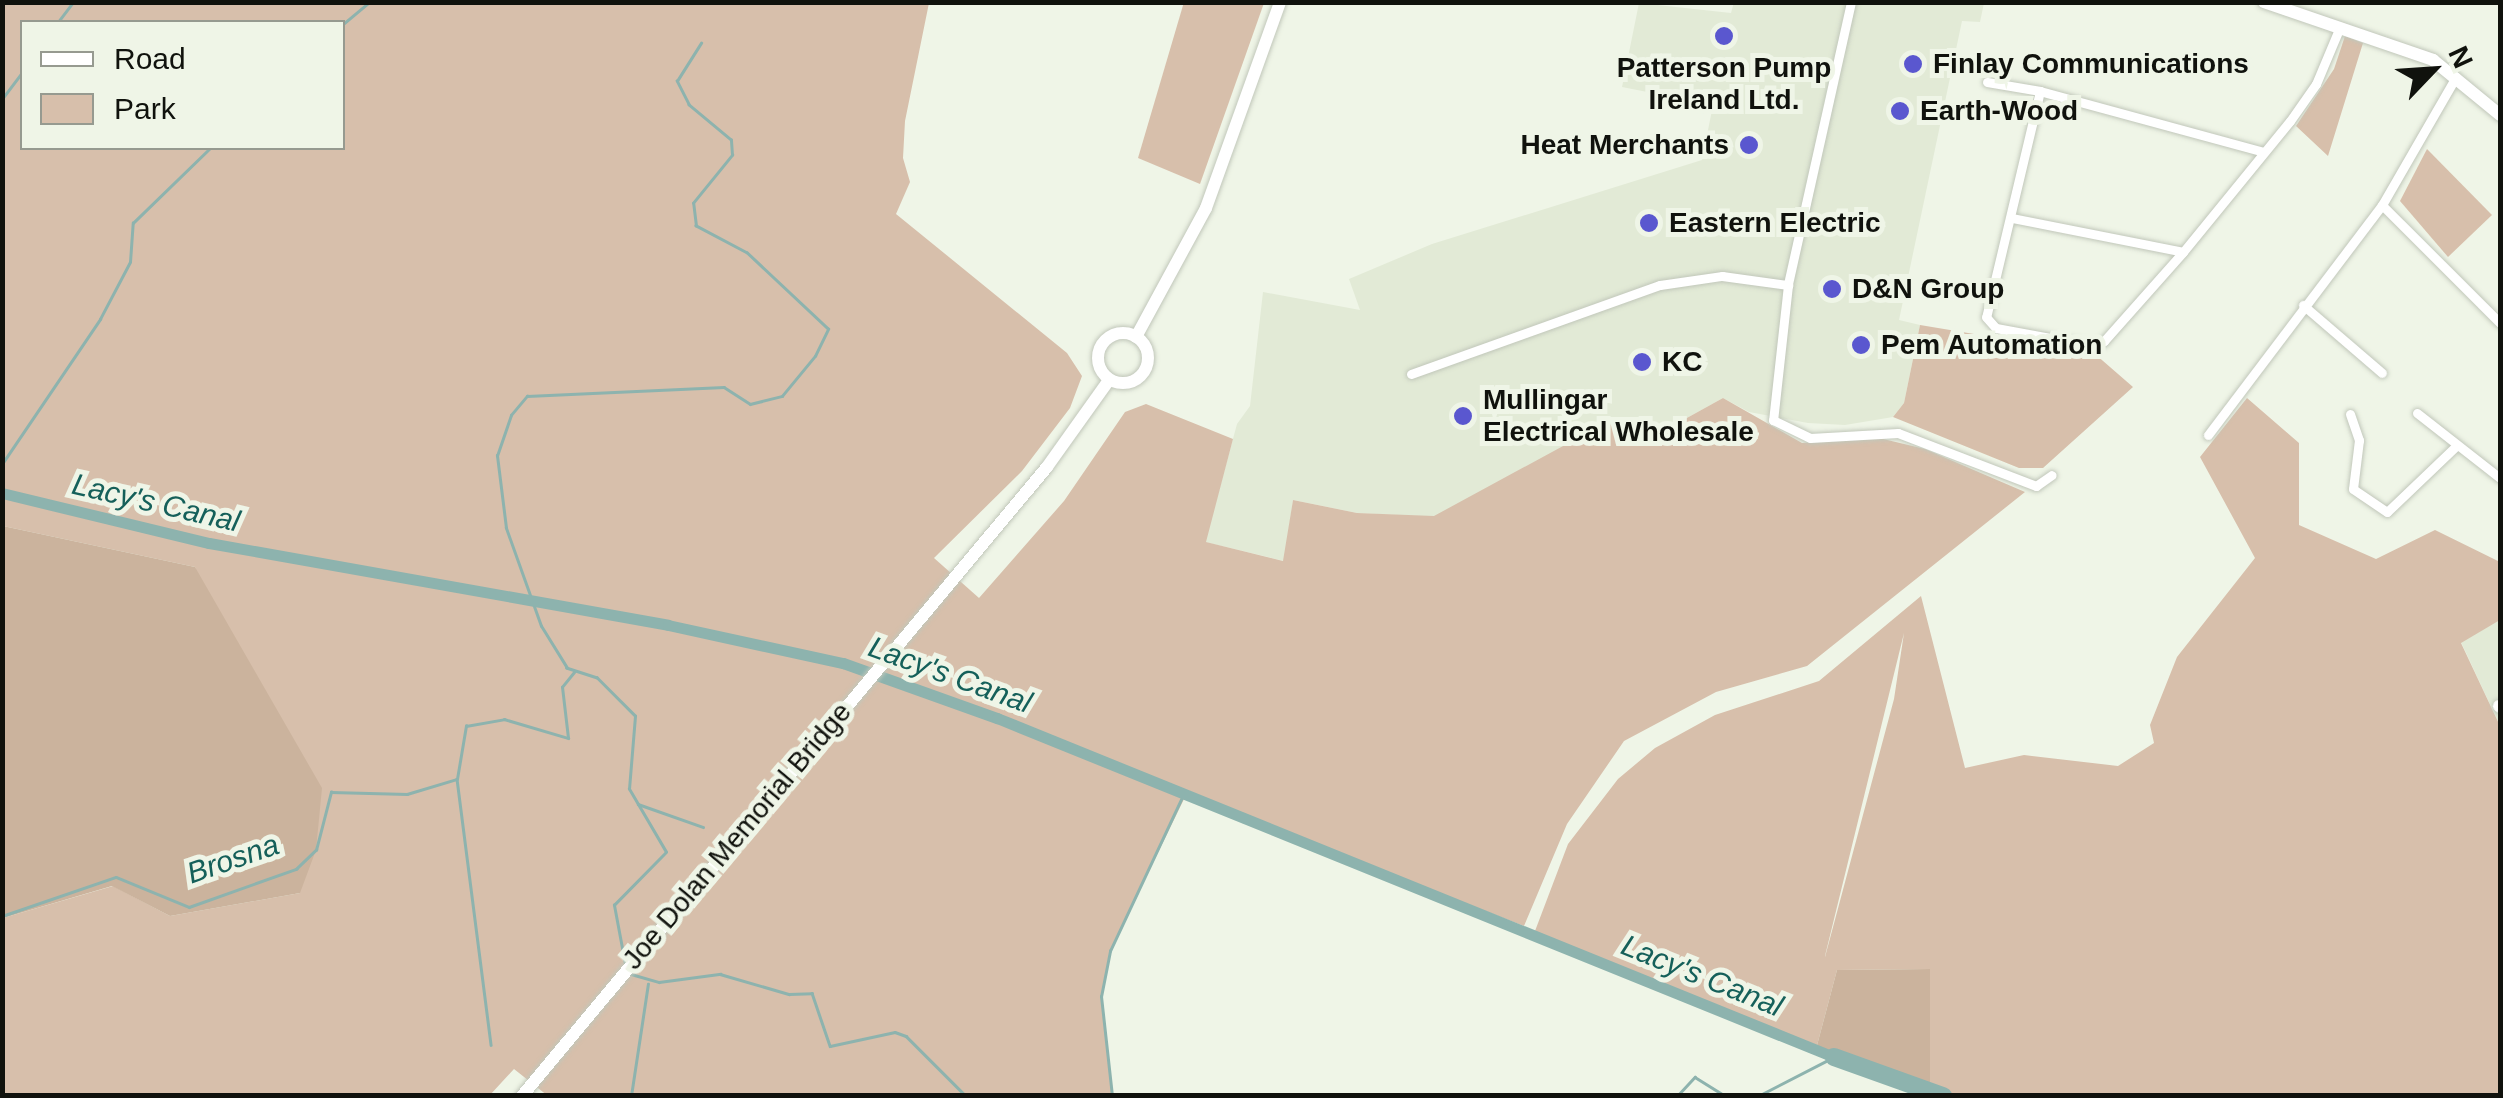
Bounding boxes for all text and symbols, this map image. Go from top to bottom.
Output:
legend [20,20,345,150]
north arrow [2383,20,2483,120]
marker: Patterson Pump Ireland Ltd. [1713,25,1735,47]
text: N [2442,41,2479,73]
text: Road [114,42,186,75]
place label: Finlay Communications [1933,47,2249,81]
place label: Patterson Pump Ireland Ltd. [1617,51,1831,117]
marker: Finlay Communications [1902,53,1924,75]
text: Park [114,92,176,125]
place label: Earth-Wood [1920,94,2078,128]
marker: Earth-Wood [1889,100,1911,122]
place label: Heat Merchants [1520,128,1729,162]
marker: Heat Merchants [1738,134,1760,156]
place label: Eastern Electric [1669,206,1881,240]
marker: Eastern Electric [1638,212,1660,234]
place label: D&N Group [1852,272,2004,306]
marker: D&N Group [1821,278,1843,300]
place label: Pem Automation [1881,328,2103,362]
marker: Pem Automation [1850,334,1872,356]
place label: KC [1662,345,1702,379]
marker: KC [1631,351,1653,373]
place label: Mullingar Electrical Wholesale [1483,383,1754,449]
marker: Mullingar Electrical Wholesale [1452,405,1474,427]
water label: Lacy's Canal [69,466,243,540]
water label: Lacy's Canal [864,629,1036,721]
street label: Joe Dolan Memorial Bridge [616,696,858,976]
water label: Brosna [182,827,284,891]
water label: Lacy's Canal [1616,927,1788,1025]

